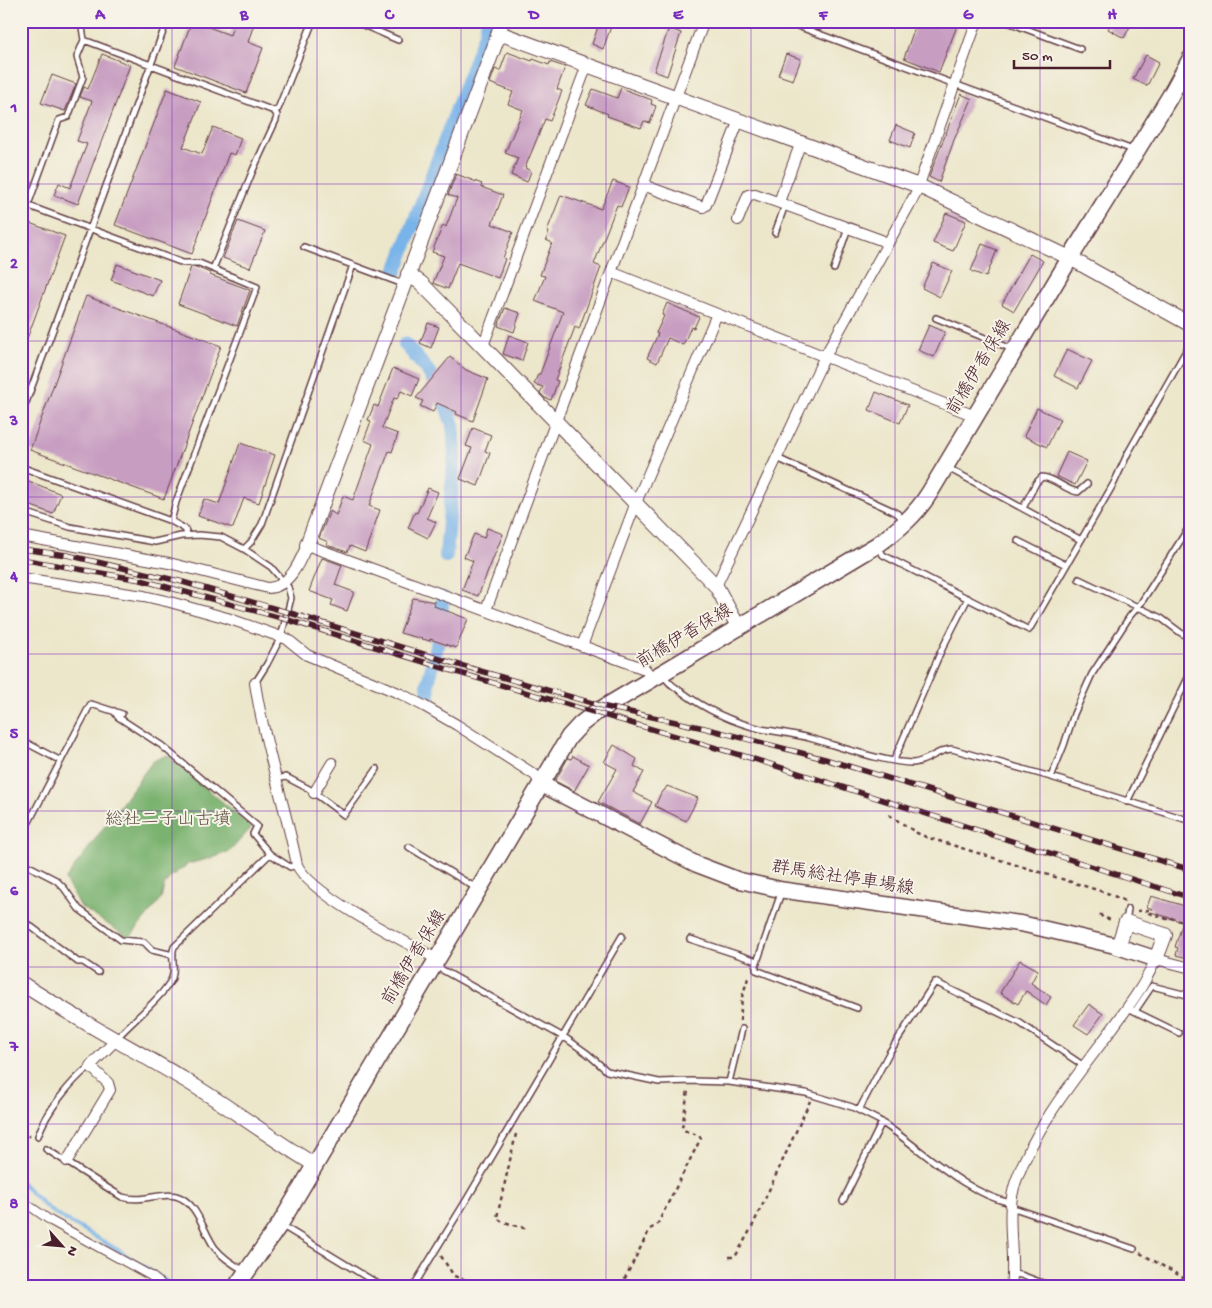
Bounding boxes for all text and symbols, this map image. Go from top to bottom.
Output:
text: A [94,7,106,26]
text: B [239,7,249,26]
text: C [384,7,395,26]
text: D [527,7,540,26]
text: E [673,7,684,26]
text: F [818,7,829,26]
text: G [963,7,974,26]
text: H [1107,7,1117,26]
scale bar [1014,38,1111,70]
text: 50 m [1022,48,1053,66]
text: 1 [10,100,17,119]
text: 2 [10,256,18,275]
street label: 前橋伊香保線 [942,316,1017,420]
text: 3 [9,413,18,432]
text: 4 [9,569,18,588]
street label: 前橋伊香保線 [633,599,737,674]
text: 5 [10,726,19,745]
park label: 総社二子山古墳 [105,809,231,831]
street label: 群馬総社停車場線 [770,856,916,901]
text: 6 [10,883,19,902]
street label: 前橋伊香保線 [377,906,452,1010]
text: 7 [9,1039,19,1058]
text: 8 [10,1196,19,1215]
north arrow [38,1220,88,1270]
text: N [62,1243,81,1259]

